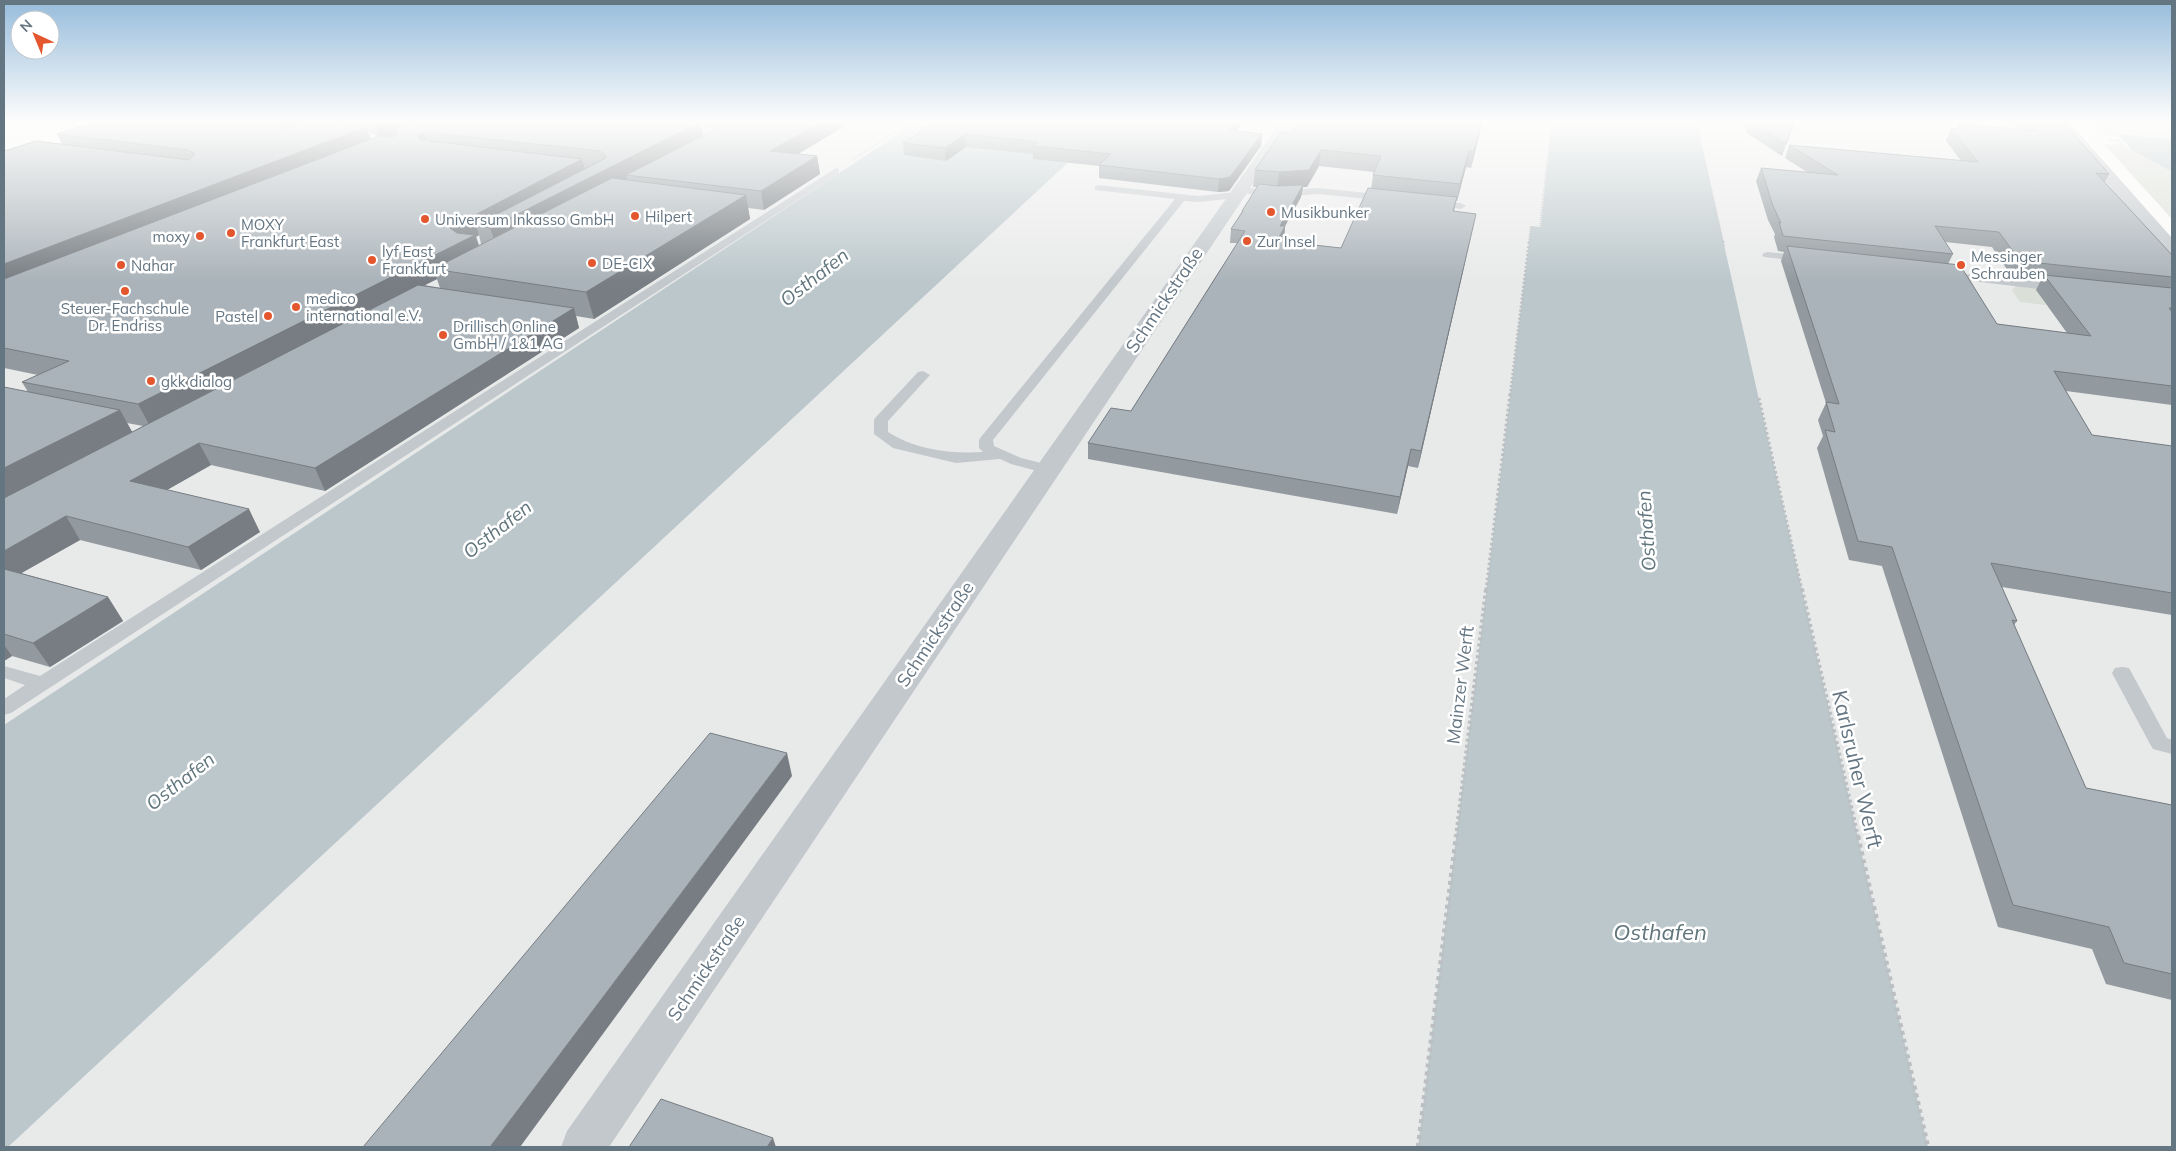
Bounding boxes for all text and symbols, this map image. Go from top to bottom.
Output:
north arrow [10,10,60,60]
text: N [16,16,36,36]
place label: Musikbunker [1281,203,1369,222]
marker: Musikbunker [1265,206,1277,218]
place label: Hilpert [645,207,692,226]
place label: Universum Inkasso GmbH [435,210,614,229]
marker: Hilpert [629,210,641,222]
marker: Universum Inkasso GmbH [419,213,431,225]
place label: MOXY Frankfurt East [241,215,339,251]
place label: moxy [153,227,190,246]
marker: MOXY Frankfurt East [225,227,237,239]
marker: moxy [194,230,206,242]
place label: Zur Insel [1257,232,1316,251]
marker: Zur Insel [1241,235,1253,247]
place label: lyf East Frankfurt [382,242,446,278]
water label: Osthafen [775,243,853,311]
street label: Schmickstraße [1120,243,1208,357]
place label: Messinger Schrauben [1971,247,2046,283]
marker: lyf East Frankfurt [366,254,378,266]
place label: DE-CIX [602,254,653,273]
place label: Nahar [131,256,175,275]
marker: DE-CIX [586,257,598,269]
marker: Nahar [115,259,127,271]
marker: Messinger Schrauben [1955,259,1967,271]
marker: Steuer-Fachschule Dr. Endriss [119,285,131,297]
place label: medico international e.V. [306,289,422,325]
place label: Steuer-Fachschule Dr. Endriss [61,299,189,335]
marker: medico international e.V. [290,301,302,313]
place label: Pastel [215,307,258,326]
marker: Pastel [262,310,274,322]
place label: Drillisch Online GmbH / 1&1 AG [453,317,564,353]
marker: Drillisch Online GmbH / 1&1 AG [437,329,449,341]
place label: gkk dialog [161,372,232,391]
marker: gkk dialog [145,375,157,387]
water label: Osthafen [1631,490,1661,572]
water label: Osthafen [458,495,536,563]
street label: Schmickstraße [891,577,979,691]
street label: Mainzer Werft [1441,625,1479,745]
street label: Karlsruher Werft [1827,688,1889,850]
water label: Osthafen [141,747,219,815]
street label: Schmickstraße [662,911,750,1025]
water label: Osthafen [1613,918,1707,946]

